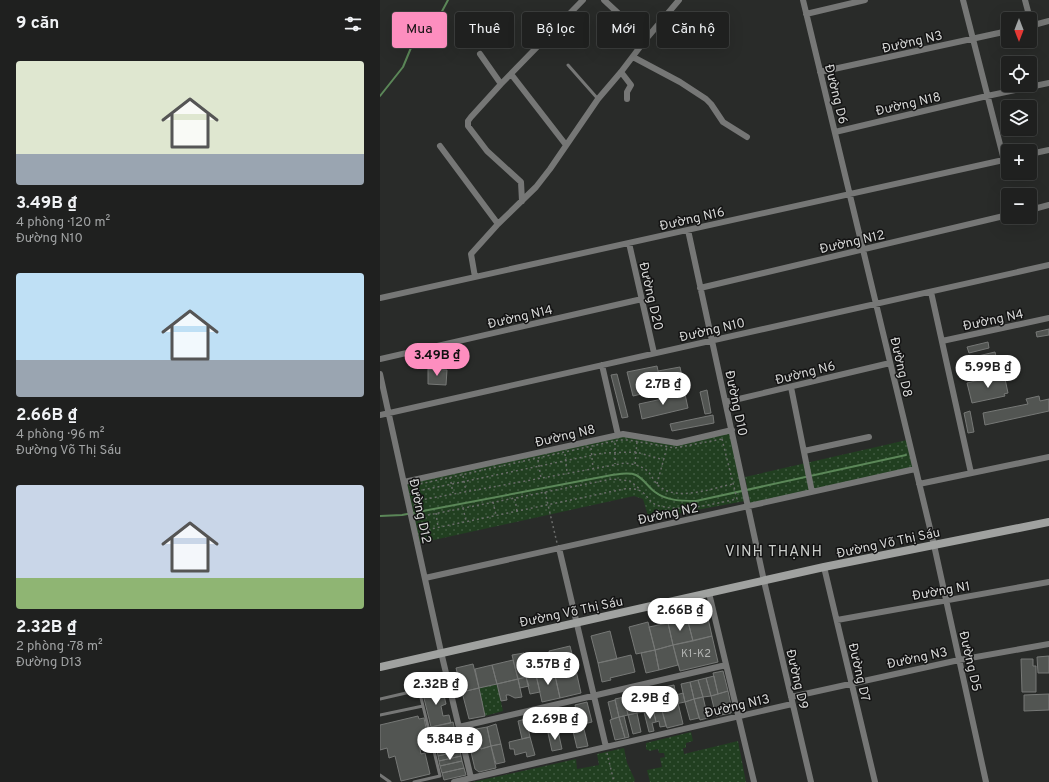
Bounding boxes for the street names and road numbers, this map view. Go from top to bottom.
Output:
street label: Đường N3 [881,28,944,58]
street label: Đường D6 [820,63,850,126]
street label: Đường N18 [874,90,943,120]
street label: Đường N16 [658,205,727,235]
street label: Đường N12 [818,228,887,258]
street label: Đường D20 [634,261,666,332]
street label: Đường N14 [486,303,555,333]
street label: Đường N4 [962,307,1025,335]
street label: Đường N10 [678,316,747,346]
street label: Đường D8 [885,336,915,399]
street label: Đường N6 [774,359,837,389]
street label: Đường D10 [720,369,750,438]
street label: Đường N8 [534,422,597,452]
street label: Đường D12 [404,477,434,545]
street label: Đường N2 [637,501,700,529]
street label: Đường Võ Thị Sáu [835,525,942,563]
street label: Đường N1 [911,579,972,605]
street label: Đường Võ Thị Sáu [518,594,625,632]
street label: Đường D5 [954,630,984,693]
street label: Đường D7 [844,642,873,703]
street label: Đường N3 [886,645,949,673]
street label: Đường D9 [781,648,811,711]
street label: Đường N13 [703,692,772,722]

